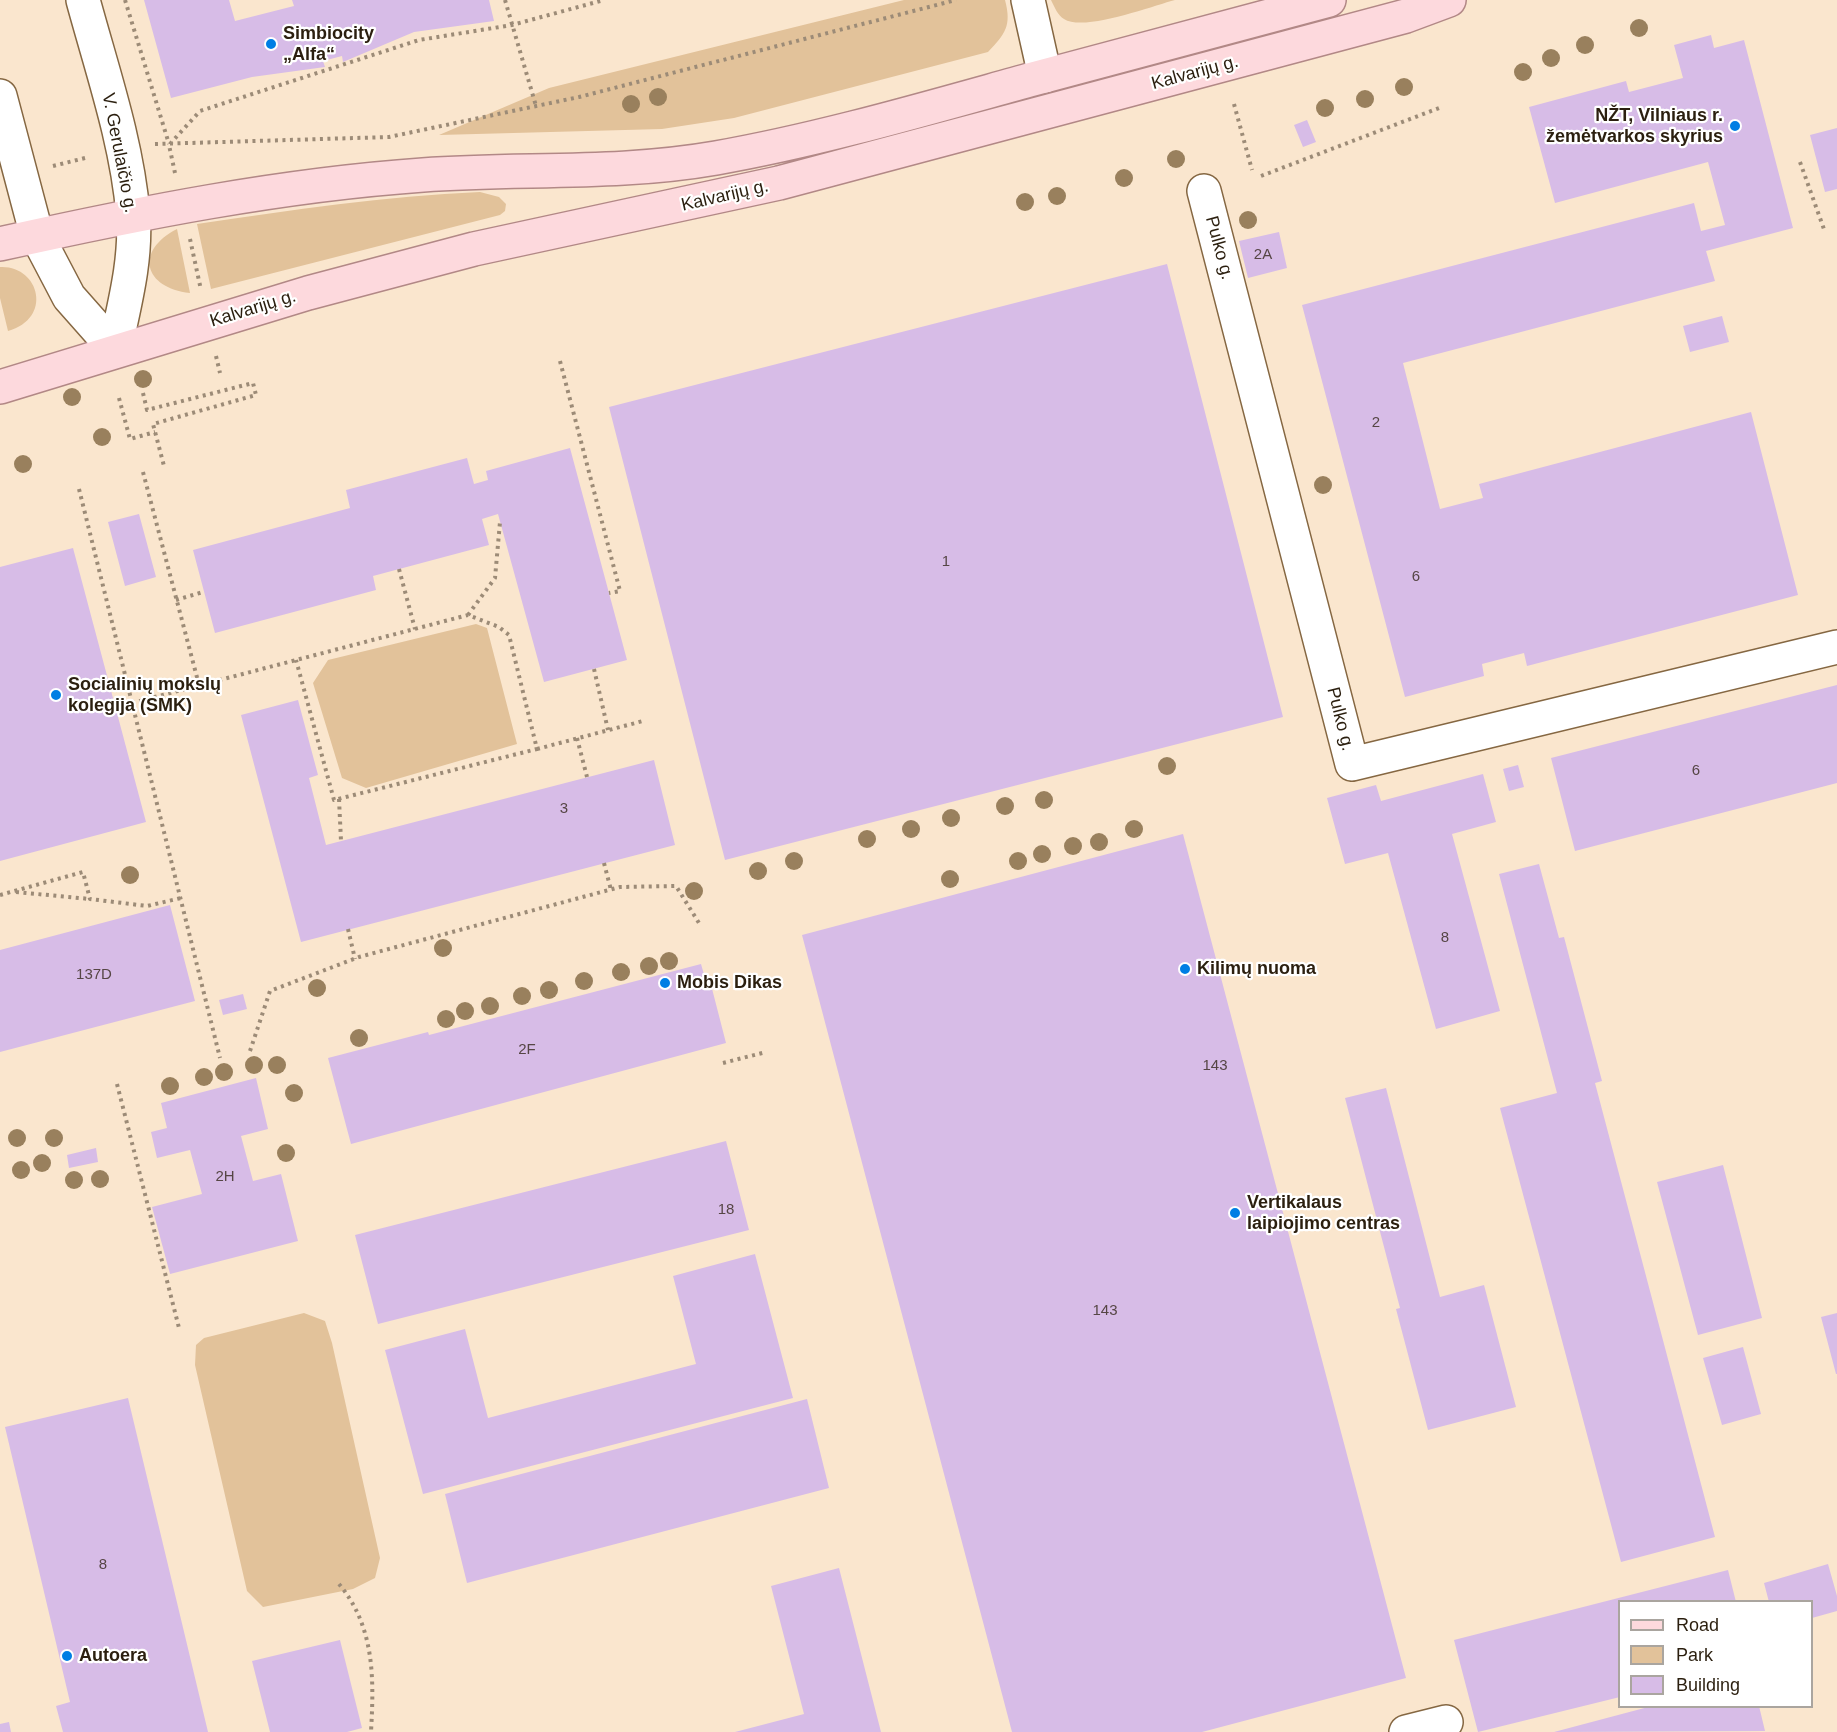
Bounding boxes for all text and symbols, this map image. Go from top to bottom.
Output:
place label: Simbiocity „Alfa“ [283,23,374,66]
marker: Simbiocity „Alfa“ [264,37,278,51]
street label: Kalvarijų g. [1149,51,1241,95]
street label: V. Gerulaičio g. [97,91,141,215]
place label: NŽT, Vilniaus r. žemėtvarkos skyrius [1546,105,1723,148]
marker: NŽT, Vilniaus r. žemėtvarkos skyrius [1728,119,1742,133]
street label: Kalvarijų g. [679,175,771,217]
street label: Pulko g. [1200,214,1238,282]
house number: 2A [1254,246,1272,264]
street label: Kalvarijų g. [207,286,299,332]
house number: 2 [1372,414,1380,432]
house number: 1 [942,553,950,571]
house number: 6 [1412,568,1420,586]
place label: Socialinių mokslų kolegija (SMK) [68,674,221,716]
street label: Pulko g. [1322,685,1358,753]
marker: Socialinių mokslų kolegija (SMK) [49,688,63,702]
house number: 6 [1692,762,1700,780]
house number: 3 [560,800,568,818]
house number: 8 [1441,929,1449,947]
place label: Kilimų nuoma [1197,958,1316,980]
marker: Kilimų nuoma [1178,962,1192,976]
house number: 137D [76,966,112,984]
place label: Mobis Dikas [677,972,782,994]
marker: Mobis Dikas [658,976,672,990]
house number: 2F [518,1041,536,1059]
house number: 143 [1202,1057,1228,1075]
house number: 2H [215,1168,235,1186]
place label: Vertikalaus laipiojimo centras [1247,1192,1400,1234]
house number: 18 [718,1201,734,1219]
marker: Vertikalaus laipiojimo centras [1228,1206,1242,1220]
house number: 143 [1092,1302,1118,1320]
house number: 8 [99,1556,107,1574]
legend [1618,1600,1813,1708]
text: Road [1676,1615,1719,1635]
place label: Autoera [79,1645,147,1667]
text: Park [1676,1645,1713,1665]
marker: Autoera [60,1649,74,1663]
text: Building [1676,1675,1740,1695]

